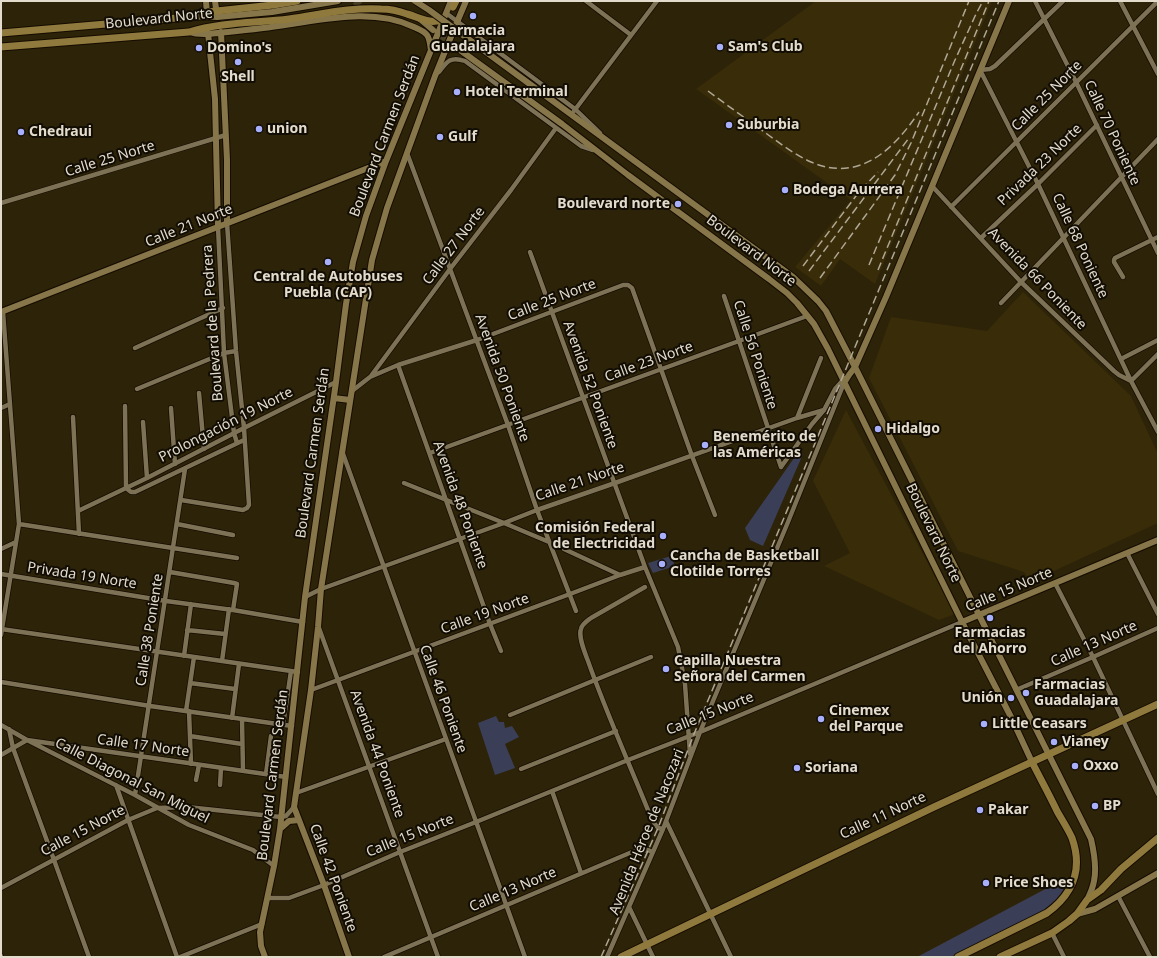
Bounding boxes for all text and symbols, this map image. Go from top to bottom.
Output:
street label: Boulevard Norte [104,5,214,33]
marker: Farmacia Guadalajara [468,11,478,21]
place label: Farmacia Guadalajara [431,23,515,56]
place label: Sam's Club [728,39,803,55]
place label: Domino's [207,40,272,56]
marker: Sam's Club [715,42,725,52]
marker: Domino's [194,43,204,53]
street label: Boulevard Carmen Serdán [346,53,424,219]
marker: Shell [233,57,243,67]
street label: Calle 25 Norte [1008,57,1086,135]
place label: Shell [221,69,255,85]
street label: Calle 70 Poniente [1080,78,1144,188]
place label: Hotel Terminal [465,84,568,100]
marker: Hotel Terminal [452,87,462,97]
place label: Suburbia [737,117,799,133]
marker: Suburbia [724,120,734,130]
place label: union [267,121,307,137]
street label: Privada 23 Norte [994,121,1086,209]
place label: Chedraui [29,124,92,140]
marker: union [254,124,264,134]
marker: Chedraui [16,127,26,137]
place label: Gulf [448,129,477,145]
marker: Gulf [435,132,445,142]
street label: Calle 25 Norte [63,137,157,181]
place label: Bodega Aurrera [793,182,903,198]
marker: Bodega Aurrera [780,185,790,195]
street label: Calle 68 Poniente [1048,191,1112,301]
place label: Boulevard norte [557,196,670,212]
marker: Boulevard norte [673,199,683,209]
street label: Calle 21 Norte [143,201,235,251]
street label: Calle 27 Norte [419,204,489,288]
street label: Boulevard Norte [703,212,799,290]
street label: Avenida 66 Poniente [984,225,1090,333]
street label: Boulevard de la Pedrera [199,244,227,402]
marker: Central de Autobuses Puebla (CAP) [323,257,333,267]
place label: Central de Autobuses Puebla (CAP) [253,269,403,302]
street label: Calle 25 Norte [506,276,598,324]
street label: Calle 56 Poniente [729,298,781,412]
street label: Avenida 50 Poniente [471,312,533,444]
street label: Avenida 52 Poniente [559,319,621,451]
street label: Calle 23 Norte [602,338,696,386]
street label: Boulevard Carmen Serdán [293,367,333,539]
street label: Prolongación 19 Norte [156,384,296,466]
place label: Hidalgo [886,421,940,437]
marker: Hidalgo [873,424,883,434]
place label: Benemérito de las Américas [713,429,816,462]
street label: Avenida 48 Poniente [429,439,491,571]
marker: Benemérito de las Américas [700,440,710,450]
street label: Calle 21 Norte [533,459,627,505]
street label: Boulevard Norte [902,481,964,585]
place label: Comisión Federal de Electricidad [535,520,655,552]
marker: Comisión Federal de Electricidad [658,531,668,541]
place label: Cancha de Basketball Clotilde Torres [670,548,819,580]
street label: Privada 19 Norte [26,559,138,593]
marker: Cancha de Basketball Clotilde Torres [657,559,667,569]
street label: Calle 15 Norte [963,564,1055,616]
street label: Calle 38 Poniente [133,572,167,688]
street label: Calle 19 Norte [438,590,532,638]
marker: Farmacias del Ahorro [985,613,995,623]
street label: Calle 13 Norte [1048,617,1140,671]
place label: Farmacias del Ahorro [953,625,1027,658]
street label: Calle 46 Poniente [416,643,470,755]
place label: Capilla Nuestra Señora del Carmen [674,653,806,686]
marker: Capilla Nuestra Señora del Carmen [661,664,671,674]
place label: Farmacias Guadalajara [1034,677,1118,710]
street label: Avenida 44 Poniente [346,688,408,820]
marker: Farmacias Guadalajara [1021,688,1031,698]
street label: Boulevard Carmen Serdán [254,689,292,861]
street label: Calle 15 Norte [664,689,756,739]
place label: Unión [961,690,1003,706]
marker: Unión [1006,693,1016,703]
place label: Cinemex del Parque [829,703,903,736]
marker: Cinemex del Parque [816,714,826,724]
place label: Little Ceasars [992,716,1087,732]
marker: Little Ceasars [979,719,989,729]
street label: Calle 17 Norte [96,731,190,761]
place label: Vianey [1062,734,1109,750]
street label: Calle Diagonal San Miguel [52,735,212,827]
marker: Vianey [1049,737,1059,747]
street label: Avenida Héroe de Nacozari [606,747,688,917]
place label: Oxxo [1083,758,1119,774]
place label: Soriana [805,760,858,776]
marker: Oxxo [1070,761,1080,771]
marker: Soriana [792,763,802,773]
street label: Calle 11 Norte [837,789,929,843]
place label: BP [1103,798,1121,814]
marker: BP [1090,801,1100,811]
street label: Calle 15 Norte [38,802,128,860]
place label: Pakar [988,802,1028,818]
marker: Pakar [975,805,985,815]
street label: Calle 15 Norte [364,811,456,861]
street label: Calle 42 Poniente [306,822,360,934]
street label: Calle 13 Norte [467,864,559,916]
place label: Price Shoes [994,875,1073,891]
marker: Price Shoes [981,878,991,888]

